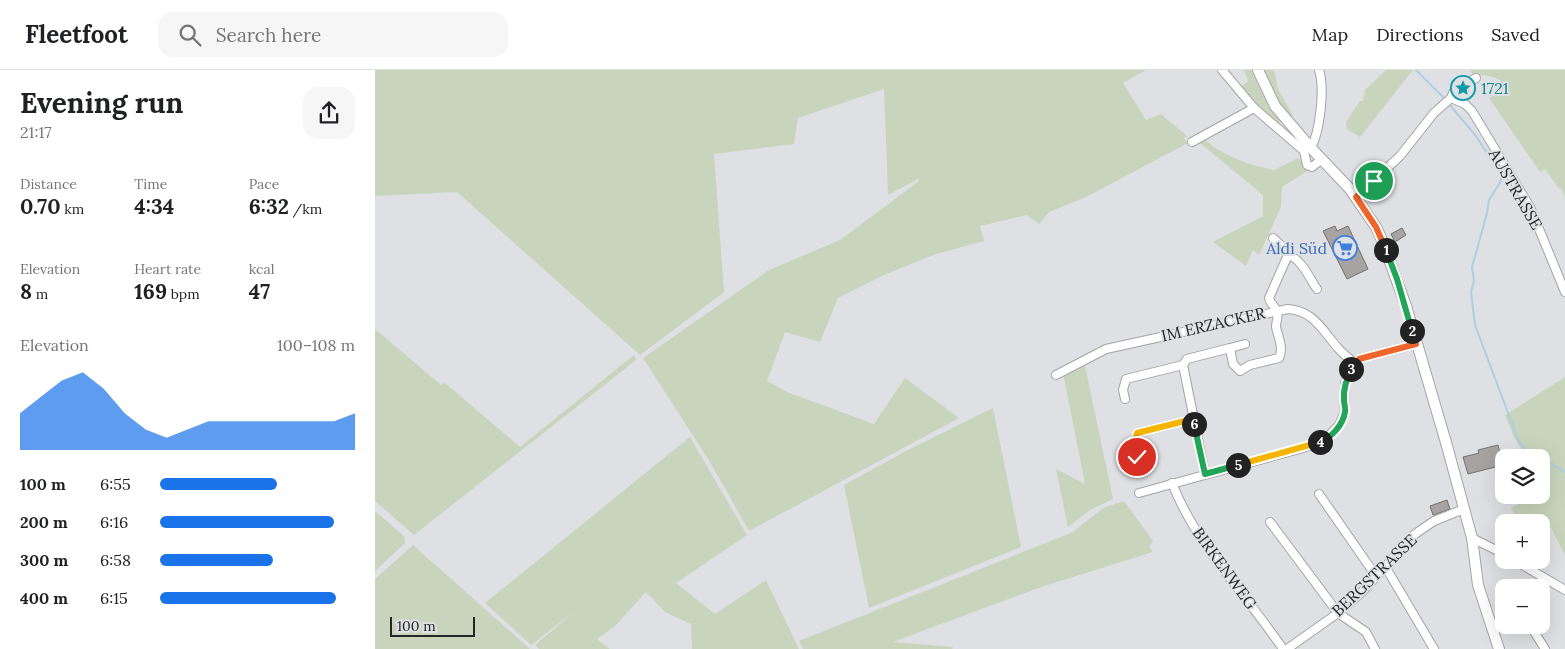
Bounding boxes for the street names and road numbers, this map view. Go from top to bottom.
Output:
street label: AUSTRASSE [1484,144,1547,233]
street label: IM ERZACKER [1159,302,1268,346]
street label: BIRKENWEG [1189,523,1261,613]
street label: BERGSTRASSE [1327,529,1421,620]

